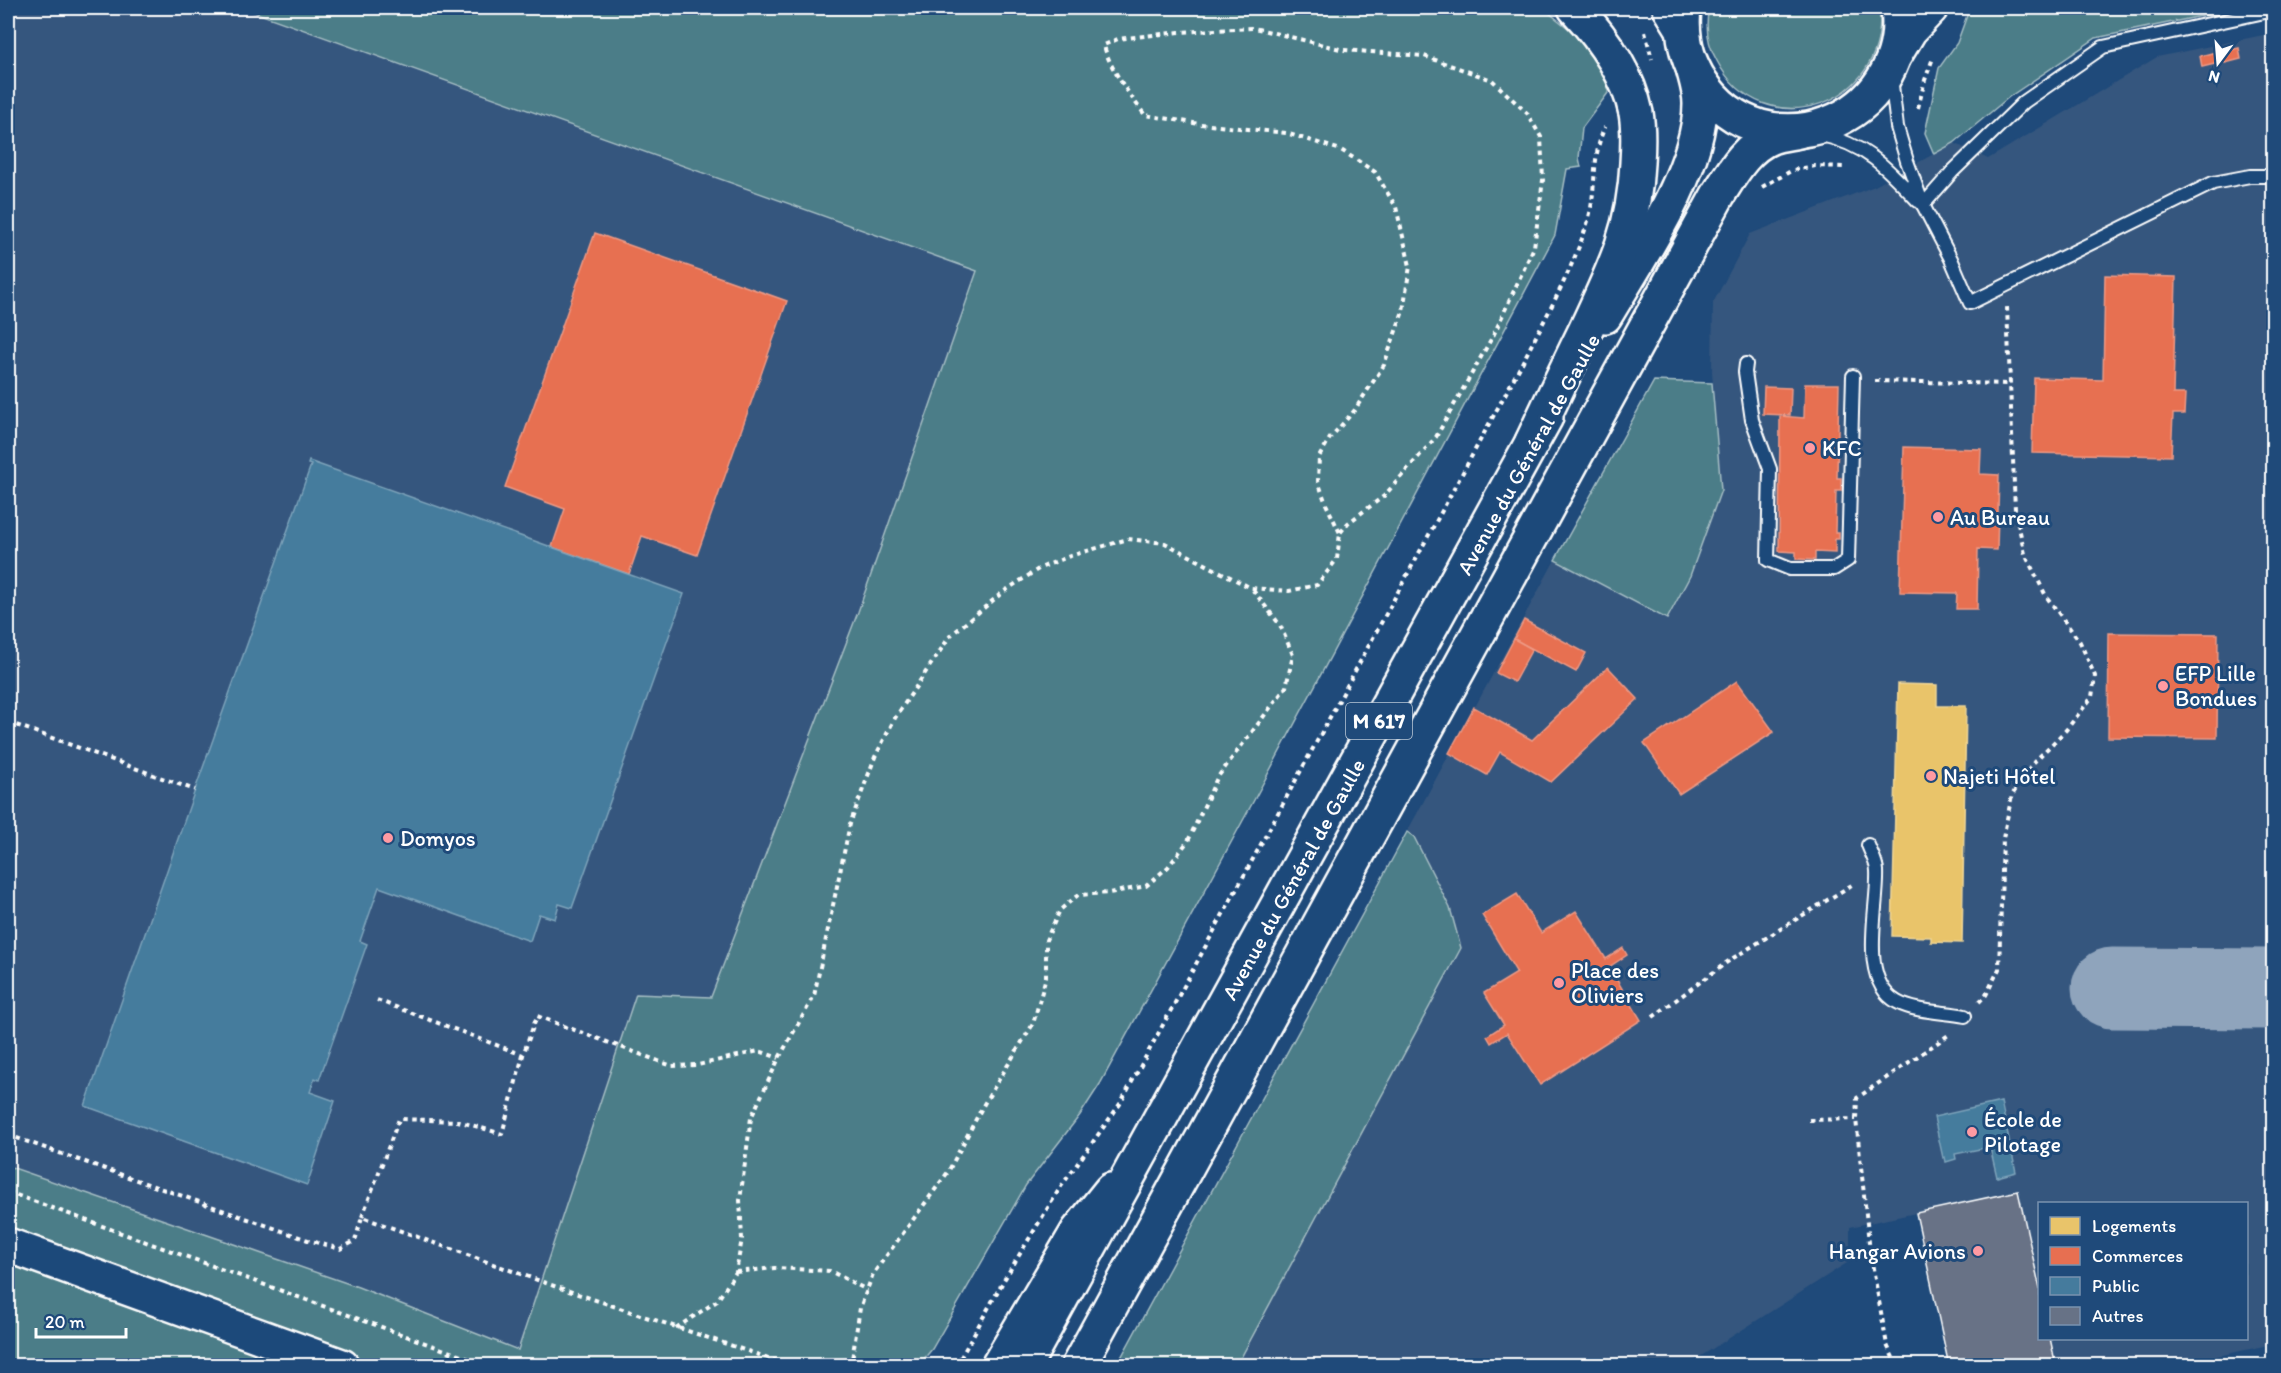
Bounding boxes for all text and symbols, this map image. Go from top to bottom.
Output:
north arrow [2188,33,2248,93]
text: N [2206,66,2222,88]
street label: Avenue du Général de Gaulle [1451,329,1606,580]
place label: KFC [1822,435,1862,462]
marker: KFC [1803,441,1817,455]
place label: Au Bureau [1950,504,2050,531]
marker: Au Bureau [1931,510,1945,524]
place label: EFP Lille Bondues [2175,660,2257,712]
marker: EFP Lille Bondues [2156,679,2170,693]
road number: M 617 [1346,703,1412,739]
street label: Avenue du Général de Gaulle [1216,754,1371,1005]
place label: Najeti Hôtel [1943,763,2055,790]
marker: Najeti Hôtel [1924,769,1938,783]
place label: Domyos [400,825,476,852]
marker: Domyos [381,831,395,845]
place label: Place des Oliviers [1571,957,1659,1009]
marker: Place des Oliviers [1552,976,1566,990]
place label: École de Pilotage [1984,1106,2062,1158]
marker: École de Pilotage [1965,1125,1979,1139]
legend [2038,1202,2248,1340]
text: Logements [2092,1215,2176,1237]
place label: Hangar Avions [1829,1238,1966,1265]
marker: Hangar Avions [1971,1244,1985,1258]
text: Commerces [2092,1245,2183,1267]
text: Public [2092,1275,2140,1297]
scale bar [36,1301,126,1339]
text: Autres [2092,1305,2144,1327]
text: 20 m [45,1311,85,1333]

